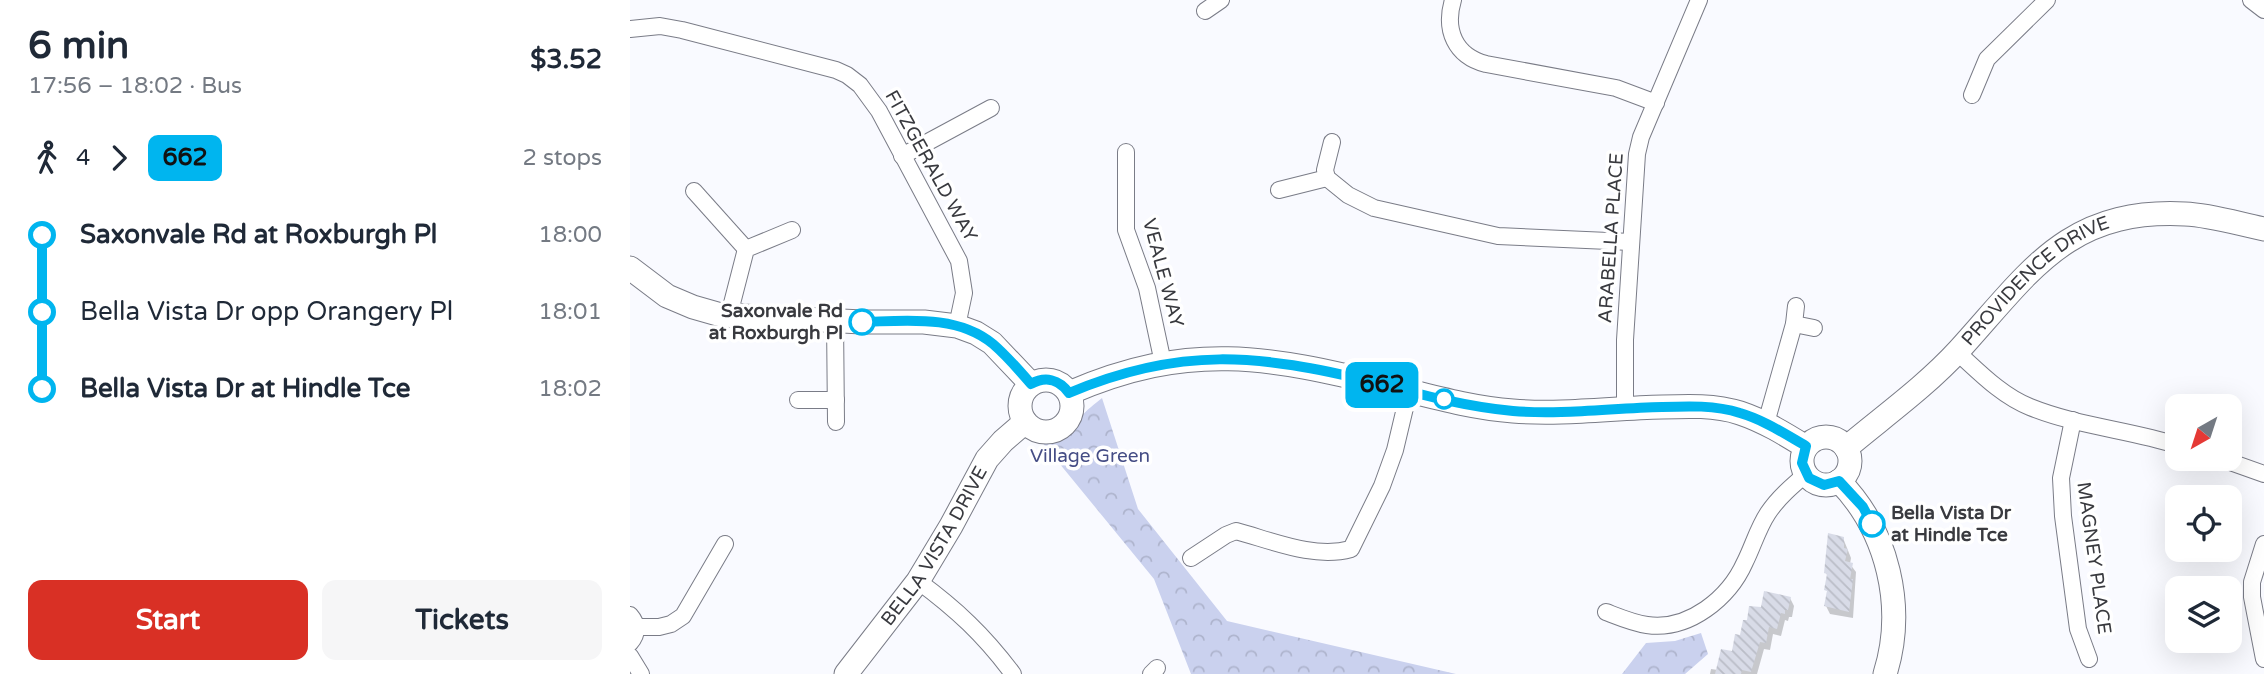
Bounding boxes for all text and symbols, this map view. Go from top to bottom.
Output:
text: 6 min [28,23,129,69]
text: $3.52 [530,44,602,75]
text: 17:56 – 18:02 · Bus [28,72,242,100]
street label: FITZGERALD WAY [880,87,982,245]
icon: walk [28,139,66,177]
icon: forward [100,139,138,177]
text: 662 [162,143,208,172]
text: 4 [76,144,90,172]
text: 2 stops [522,144,602,172]
street label: ARABELLA PLACE [1594,152,1628,324]
street label: PROVIDENCE DRIVE [1957,212,2112,350]
street label: VEALE WAY [1138,216,1188,330]
text: Saxonvale Rd at Roxburgh Pl [80,219,437,250]
text: 18:00 [538,221,602,249]
text: Bella Vista Dr opp Orangery Pl [80,296,453,327]
text: 18:01 [538,298,602,326]
place label: Saxonvale Rd at Roxburgh Pl [709,300,843,345]
marker: Saxonvale Rd at Roxburgh Pl [849,309,875,335]
line badge: 662 [1342,362,1422,408]
text: 662 [1359,370,1405,399]
text: Bella Vista Dr at Hindle Tce [80,373,411,404]
text: 18:02 [538,375,602,403]
unlabelled marker [1434,389,1454,409]
north arrow [2165,394,2242,471]
map controls [2165,394,2242,653]
park label: Village Green [1030,445,1150,467]
street label: BELLA VISTA DRIVE [877,463,992,630]
street label: MAGNEY PLACE [2072,480,2116,636]
button: locate [2165,485,2242,562]
place label: Bella Vista Dr at Hindle Tce [1891,502,2012,546]
marker: Bella Vista Dr at Hindle Tce [1859,511,1885,537]
button: layers [2165,576,2242,653]
button: Start [28,580,308,660]
button: Tickets [322,580,602,660]

